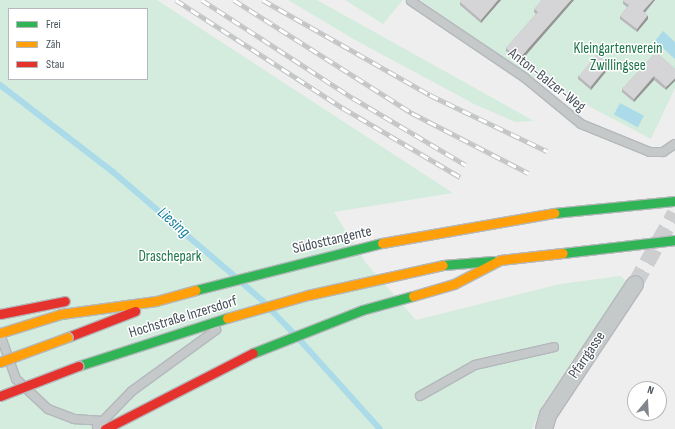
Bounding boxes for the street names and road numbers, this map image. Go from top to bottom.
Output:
street label: Anton-Balzer-Weg [505,44,589,116]
street label: Südosttangente [291,222,373,258]
street label: Hochstraße Inzersdorf [127,292,239,342]
street label: Pfarrgasse [565,328,609,382]

